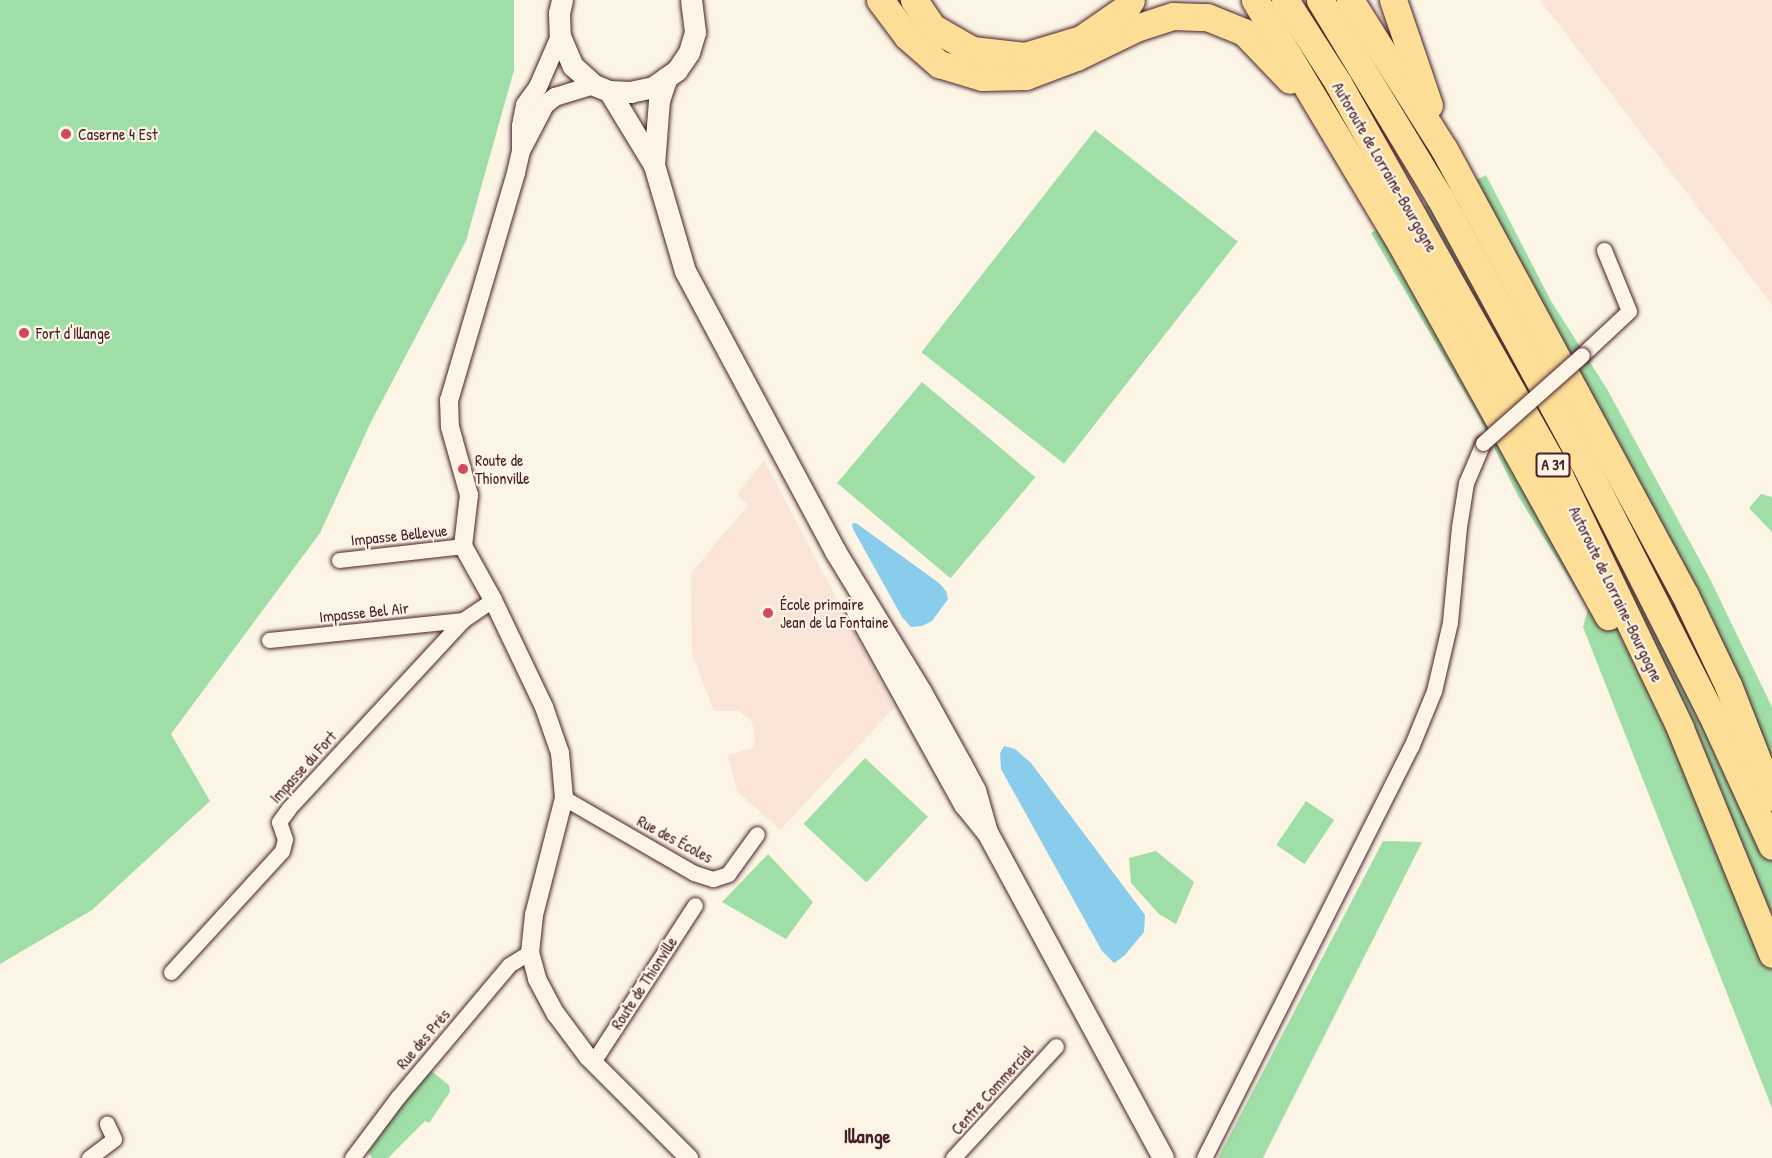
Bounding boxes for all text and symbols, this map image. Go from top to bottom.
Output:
street label: Autoroute de Lorraine-Bourgogne [1328,79,1442,255]
place label: Caserne 4 Est [78,124,157,144]
marker: Caserne 4 Est [59,127,73,141]
place label: Fort d'Illange [36,323,110,343]
marker: Fort d'Illange [17,326,31,340]
place label: Route de Thionville [475,450,530,488]
road number: A 31 [1535,453,1571,477]
marker: Route de Thionville [456,462,470,476]
street label: Autoroute de Lorraine-Bourgogne [1565,503,1667,685]
street label: Impasse Bellevue [350,520,448,550]
place label: École primaire Jean de la Fontaine [780,594,889,632]
street label: Impasse Bel Air [318,598,410,626]
marker: École primaire Jean de la Fontaine [761,606,775,620]
street label: Impasse du Fort [266,727,340,807]
street label: Rue des Écoles [634,811,716,867]
street label: Route de Thionville [607,933,681,1033]
street label: Rue des Prés [392,1005,454,1073]
street label: Centre Commercial [947,1041,1037,1139]
district label: Illange [843,1123,891,1147]

